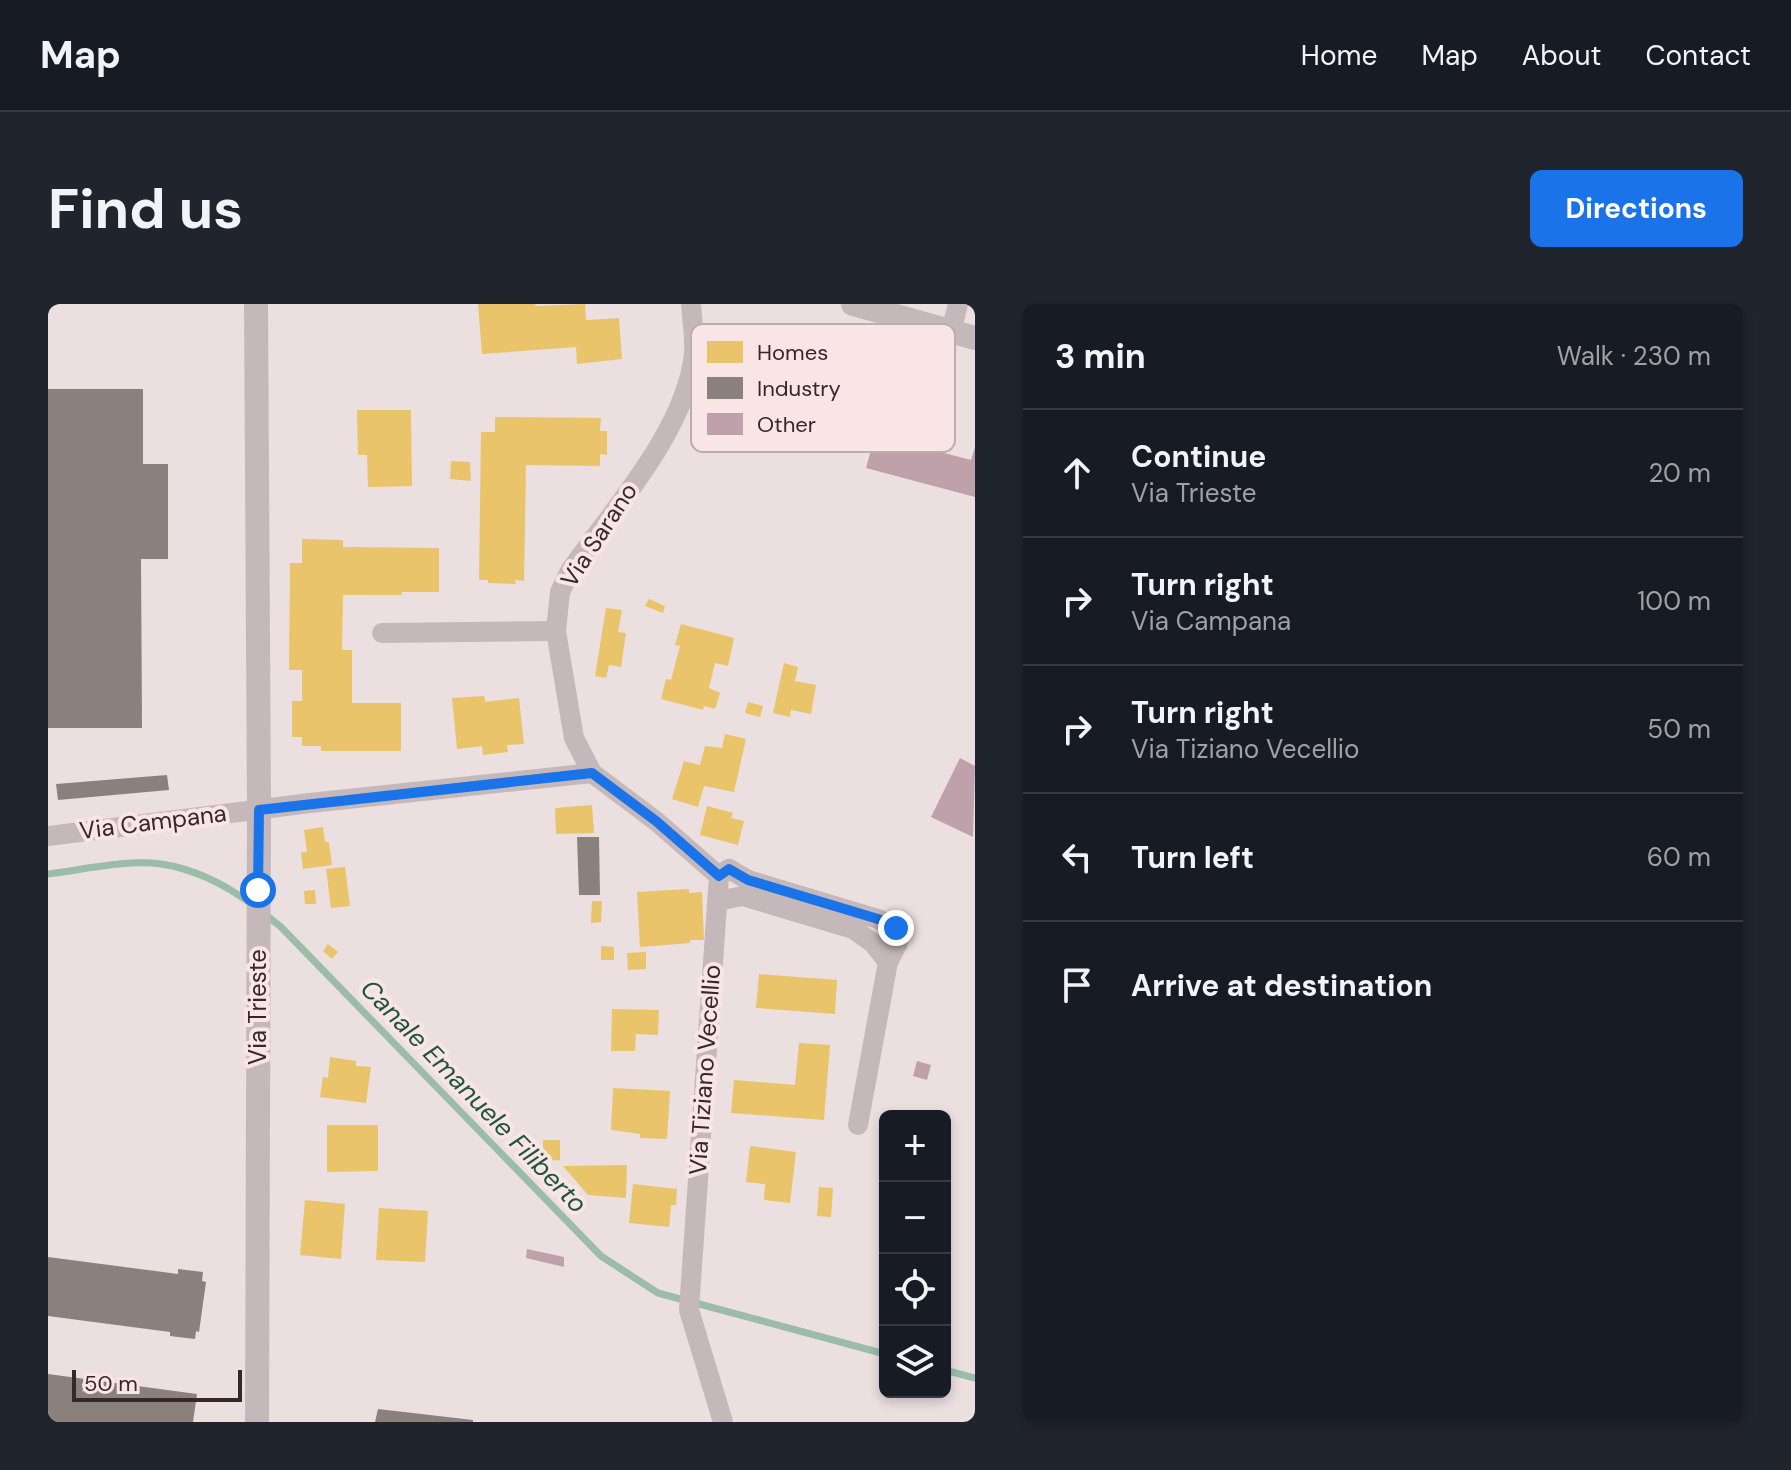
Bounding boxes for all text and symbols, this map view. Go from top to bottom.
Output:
text: Map [40,30,121,80]
text: Home [1301,37,1377,74]
text: Map [1421,37,1478,74]
text: About [1522,37,1601,74]
text: Contact [1645,37,1751,74]
button: Directions [1530,170,1743,247]
text: Find us [48,172,243,245]
legend [691,324,955,452]
text: 3 min [1055,334,1146,379]
text: Homes [757,338,828,367]
text: Walk · 230 m [1557,339,1711,373]
text: Industry [757,374,841,403]
text: Other [757,410,816,439]
text: Continue [1131,437,1266,476]
icon: ahead [1055,451,1099,495]
text: 20 m [1648,456,1711,490]
text: Via Trieste [1131,476,1257,510]
street label: Via Sarano [553,477,644,593]
text: Turn right [1131,565,1274,604]
icon: right [1055,579,1099,623]
text: 100 m [1637,584,1711,618]
text: Via Campana [1131,604,1291,638]
text: Turn right [1131,693,1274,732]
icon: right [1055,707,1099,751]
text: 50 m [1647,712,1711,746]
text: Via Tiziano Vecellio [1131,732,1359,766]
street label: Via Campana [78,797,228,846]
icon: left [1055,835,1099,879]
text: Turn left [1131,838,1254,877]
text: 60 m [1647,840,1711,874]
route start [240,872,276,908]
route end [878,910,914,946]
street label: Via Trieste [242,949,273,1065]
icon: arrive [1055,963,1099,1007]
street label: Via Tiziano Vecellio [682,964,727,1176]
text: Arrive at destination [1131,966,1432,1005]
water label: Canale Emanuele Filiberto [353,972,595,1220]
map controls [879,1110,951,1398]
button: + [879,1110,951,1182]
button: − [879,1182,951,1254]
button: locate [879,1254,951,1326]
button: layers [879,1326,951,1398]
scale bar [72,1366,242,1402]
text: 50 m [84,1369,138,1398]

